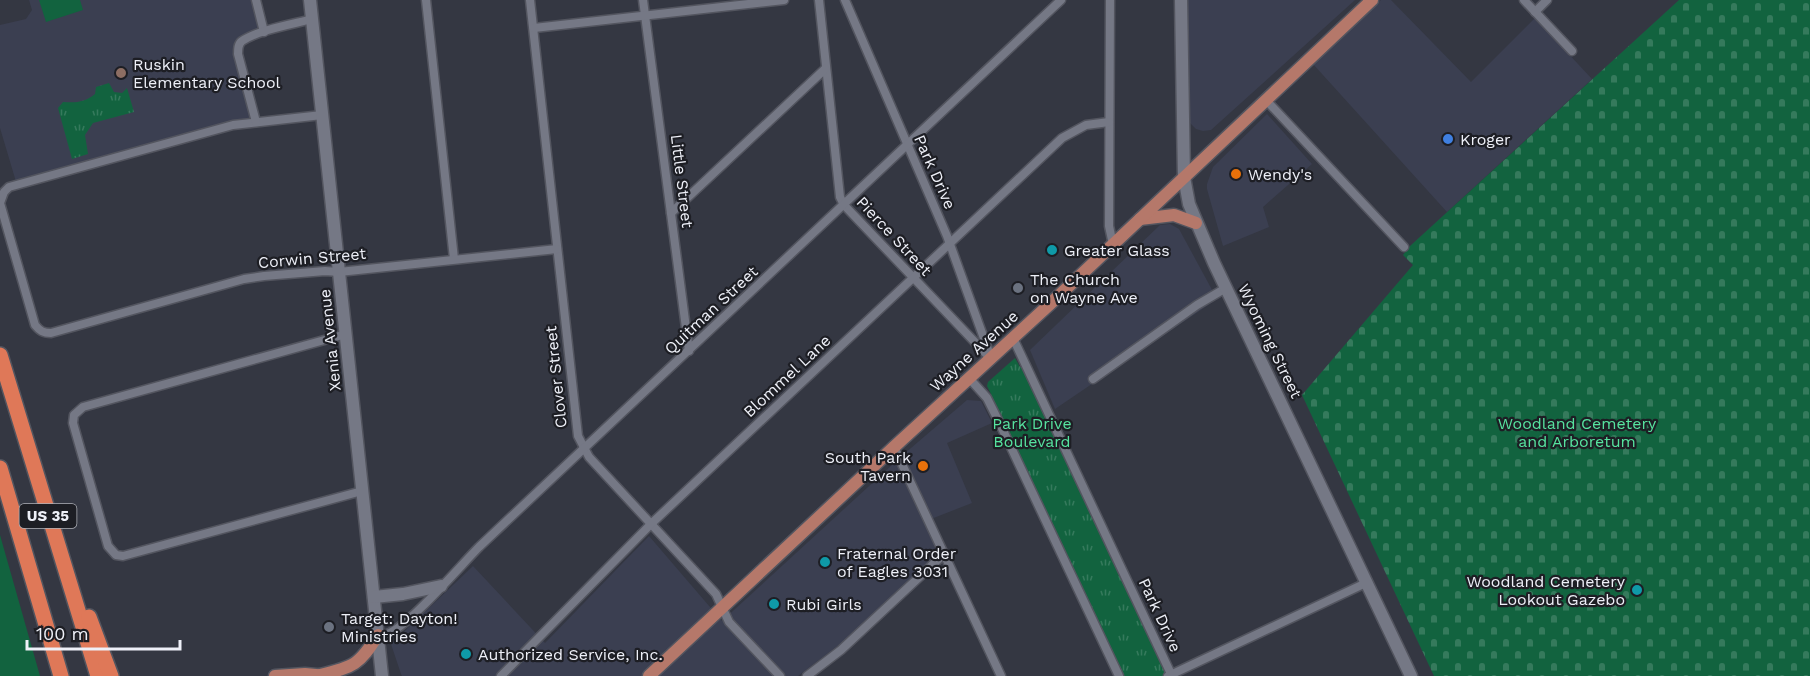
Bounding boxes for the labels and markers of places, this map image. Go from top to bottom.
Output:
place label: Ruskin Elementary School [133,55,281,92]
marker: Ruskin Elementary School [114,66,128,80]
place label: Kroger [1460,130,1511,149]
marker: Kroger [1441,132,1455,146]
place label: Wendy's [1248,165,1312,184]
marker: Wendy's [1229,167,1243,181]
place label: Greater Glass [1064,241,1170,260]
marker: Greater Glass [1045,243,1059,257]
place label: The Church on Wayne Ave [1030,270,1138,307]
marker: The Church on Wayne Ave [1011,281,1025,295]
place label: South Park Tavern [825,448,911,485]
marker: South Park Tavern [916,459,930,473]
place label: Fraternal Order of Eagles 3031 [837,544,957,581]
marker: Fraternal Order of Eagles 3031 [818,555,832,569]
place label: Woodland Cemetery Lookout Gazebo [1466,572,1626,609]
marker: Woodland Cemetery Lookout Gazebo [1630,583,1644,597]
place label: Rubi Girls [786,595,862,614]
marker: Rubi Girls [767,597,781,611]
place label: Target: Dayton! Ministries [341,609,458,646]
marker: Target: Dayton! Ministries [322,620,336,634]
place label: Authorized Service, Inc. [478,645,663,664]
marker: Authorized Service, Inc. [459,647,473,661]

